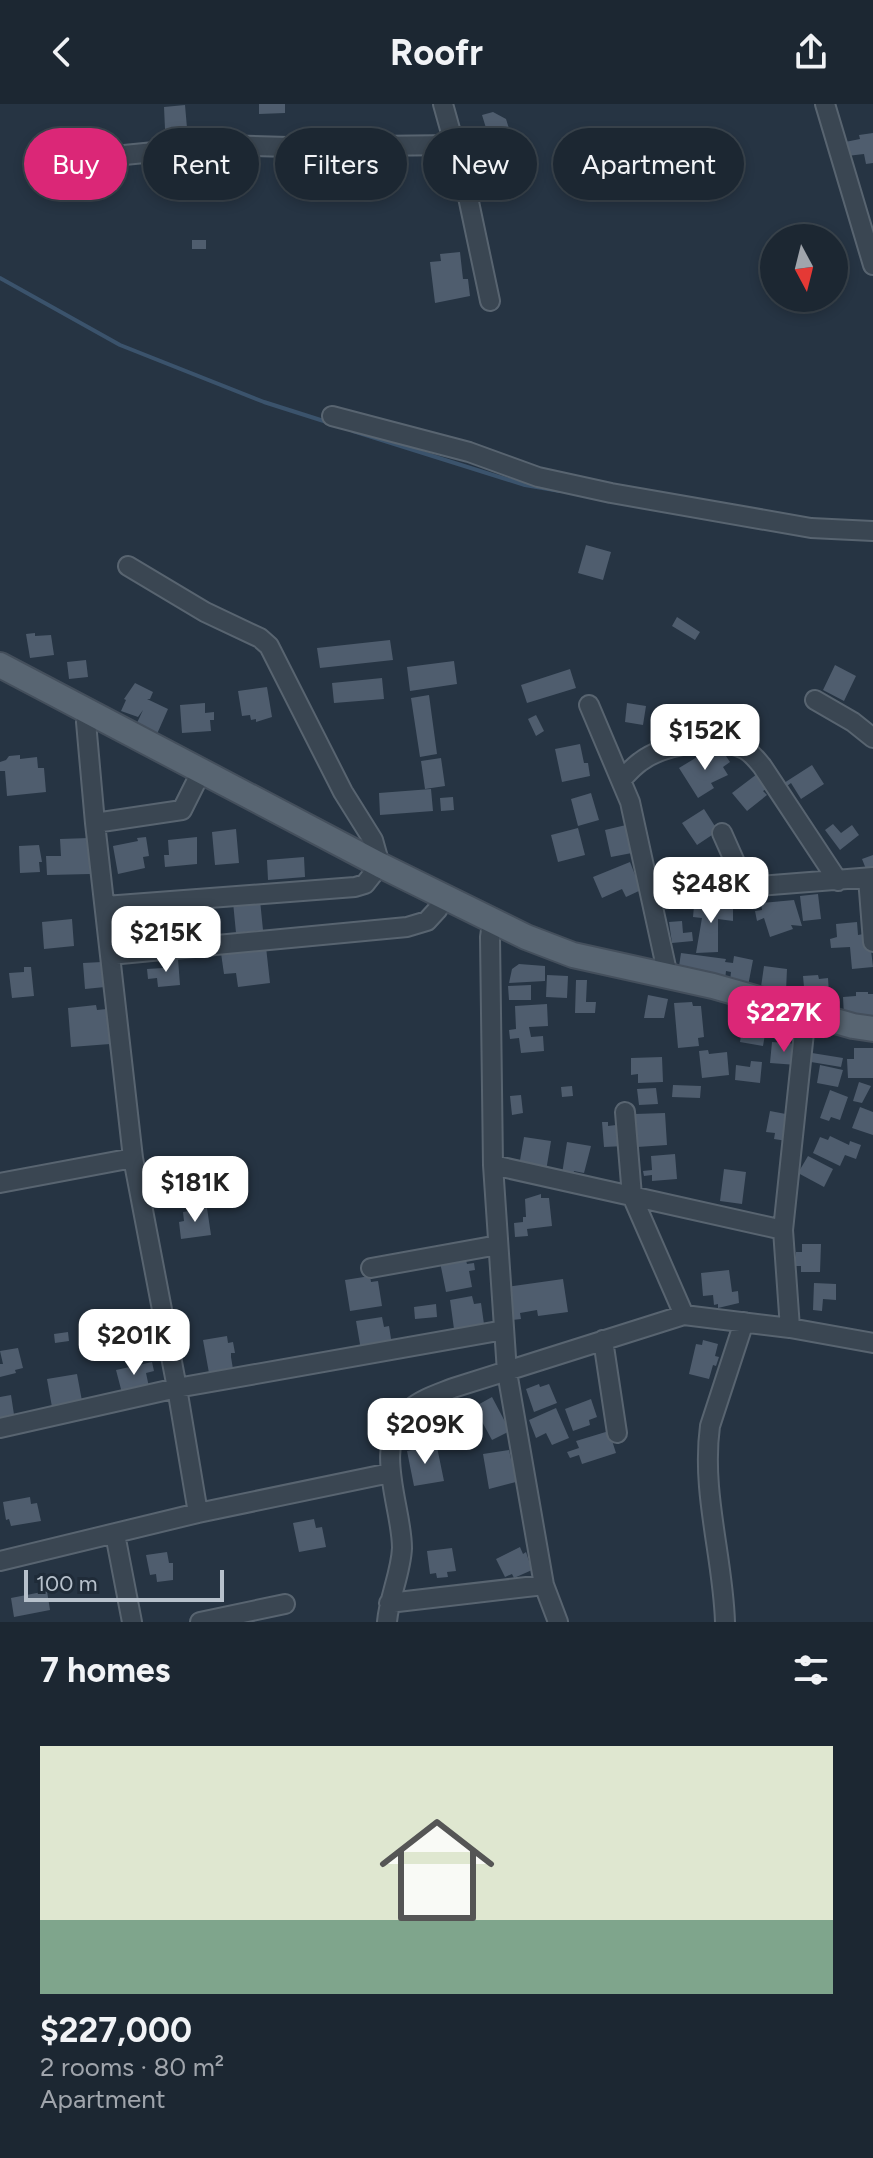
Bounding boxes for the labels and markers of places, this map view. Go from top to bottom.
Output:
pin: $152K [649,704,761,772]
pin: $248K [655,857,767,925]
pin: $215K [110,906,222,974]
pin: $227K [728,986,840,1054]
pin: $181K [139,1156,251,1224]
pin: $201K [78,1309,190,1377]
pin: $209K [369,1398,481,1466]

